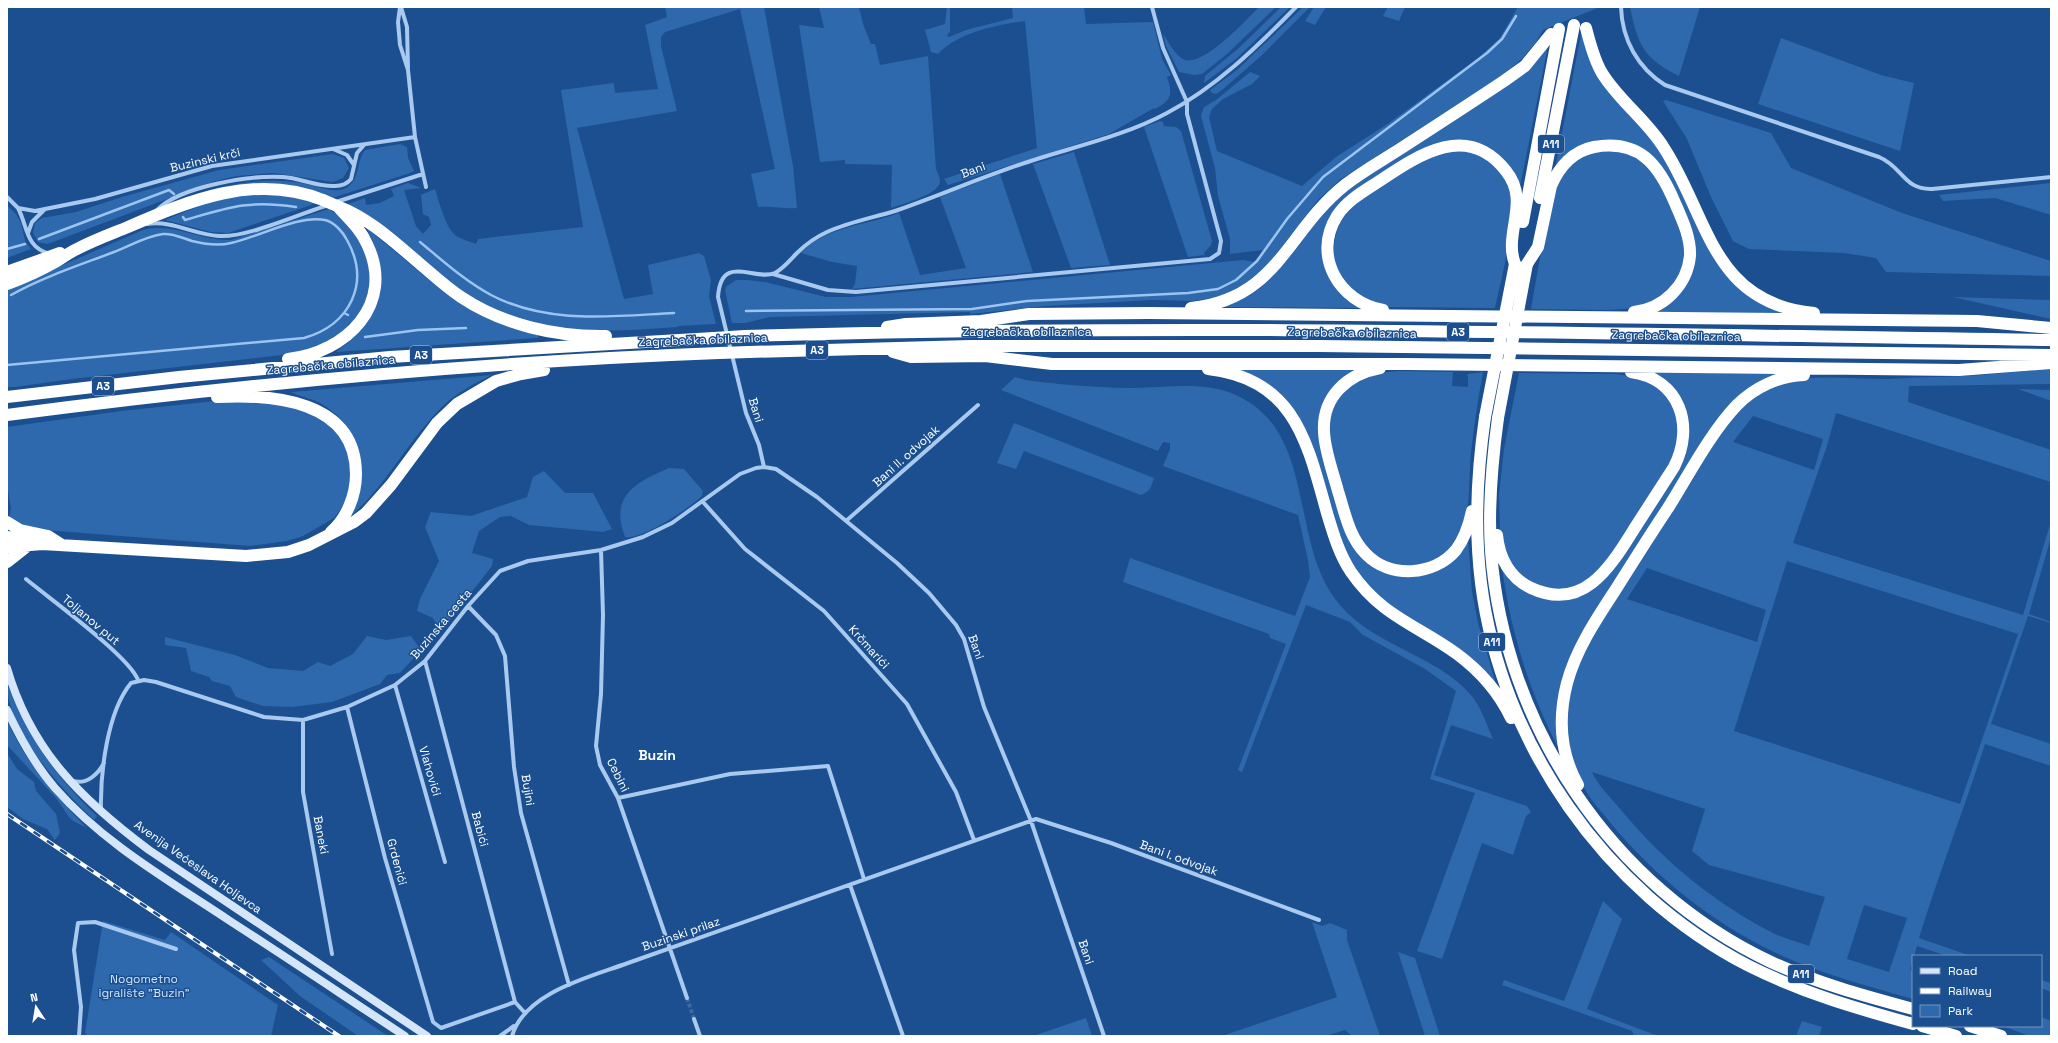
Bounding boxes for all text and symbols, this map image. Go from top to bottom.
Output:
road number: A11 [1538,135,1564,153]
street label: Buzinski krči [168,144,242,176]
street label: Bani [958,158,988,182]
road number: A3 [1447,323,1469,341]
street label: Zagrebačka obilaznica [962,324,1092,340]
street label: Zagrebačka obilaznica [1287,324,1417,342]
street label: Zagrebačka obilaznica [1611,327,1741,345]
street label: Zagrebačka obilaznica [638,330,768,350]
road number: A3 [806,341,828,359]
road number: A3 [410,346,432,364]
street label: Zagrebačka obilaznica [266,351,396,379]
road number: A3 [92,377,114,395]
street label: Bani [745,396,767,424]
street label: Bani II. odvojak [869,421,943,490]
street label: Buzinska cesta [407,585,475,663]
street label: Toljanov put [59,591,123,649]
street label: Krčmarići [845,622,893,672]
street label: Bani [964,632,988,662]
road number: A11 [1479,633,1505,651]
street label: Vlahovići [415,744,445,798]
district label: Buzin [638,746,676,764]
street label: Cebini [603,755,633,795]
street label: Bujini [518,773,538,807]
street label: Babići [468,810,492,848]
street label: Baneki [309,814,333,856]
street label: Avenija Većeslava Holjevca [131,817,265,917]
street label: Bani I. odvojak [1138,836,1221,880]
street label: Grdenići [383,837,411,887]
street label: Buzinski prilaz [640,913,722,955]
street label: Bani [1074,938,1098,967]
legend [1912,955,2042,1027]
text: Road [1948,963,1977,979]
road number: A11 [1788,965,1814,983]
park label: Nogometno igralište "Buzin" [98,971,190,1001]
text: Railway [1948,983,1992,999]
north arrow [16,987,56,1027]
text: N [29,990,39,1005]
text: Park [1948,1003,1973,1019]

